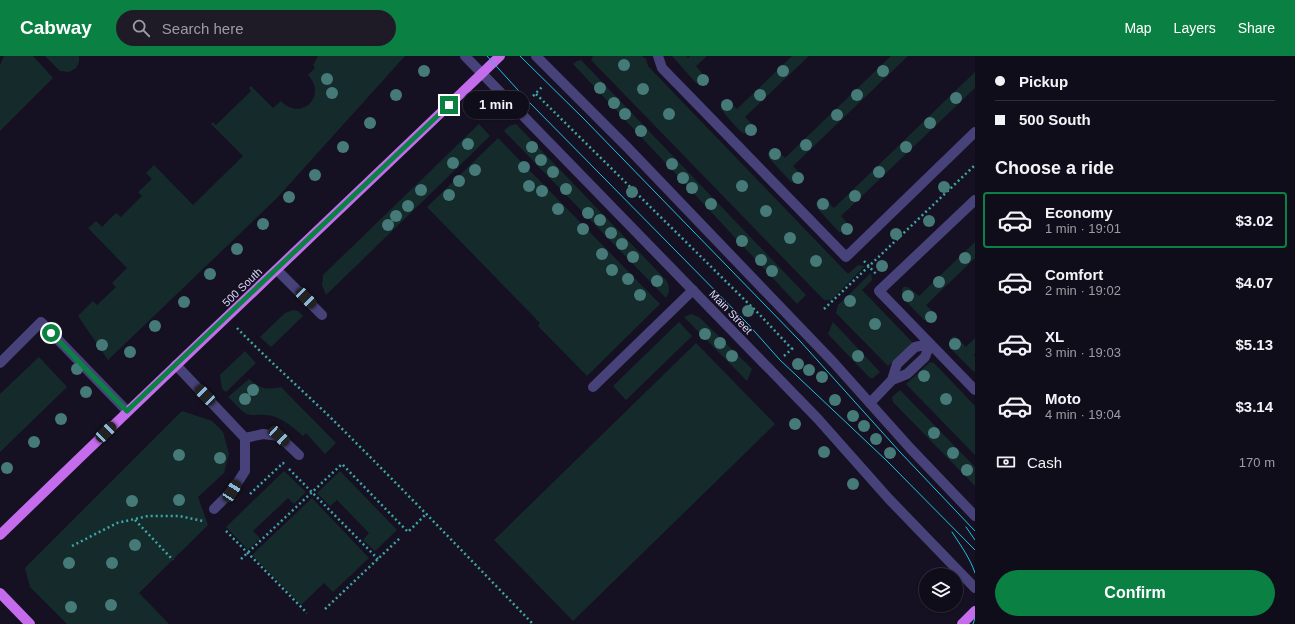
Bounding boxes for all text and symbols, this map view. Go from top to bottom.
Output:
search box [116,10,396,46]
text: Cabway [20,17,92,38]
icon: search [130,17,152,39]
text: Search here [162,20,244,37]
text: Map [1124,20,1152,36]
text: Layers [1174,20,1216,36]
text: Share [1238,20,1275,36]
text: Pickup [1019,73,1068,90]
callout: 1 min [463,91,529,119]
route end [440,96,458,114]
text: 1 min [479,97,513,112]
text: 500 South [1019,111,1091,128]
text: Choose a ride [995,158,1114,178]
icon: car [997,202,1033,238]
text: Economy [1045,204,1113,221]
text: $3.02 [1235,212,1273,229]
text: 1 min · 19:01 [1045,221,1121,236]
icon: car [997,264,1033,300]
street label: 500 South [220,265,264,309]
text: Comfort [1045,266,1103,283]
text: $4.07 [1235,274,1273,291]
text: 2 min · 19:02 [1045,283,1121,298]
car [293,285,319,311]
street label: Main Street [707,288,755,336]
route start [42,324,60,342]
icon: car [997,326,1033,362]
text: XL [1045,328,1064,345]
text: $5.13 [1235,336,1273,353]
text: 3 min · 19:03 [1045,345,1121,360]
car [192,382,218,408]
icon: car [997,388,1033,424]
text: Moto [1045,390,1081,407]
text: $3.14 [1235,398,1273,415]
text: 4 min · 19:04 [1045,407,1121,422]
car [93,419,119,445]
car [266,423,292,449]
icon: cash [995,451,1017,473]
text: Cash [1027,454,1062,471]
text: 170 m [1239,455,1275,470]
car [220,478,244,504]
map controls [919,568,963,612]
button: layers [919,568,963,612]
button: Confirm [995,570,1275,616]

